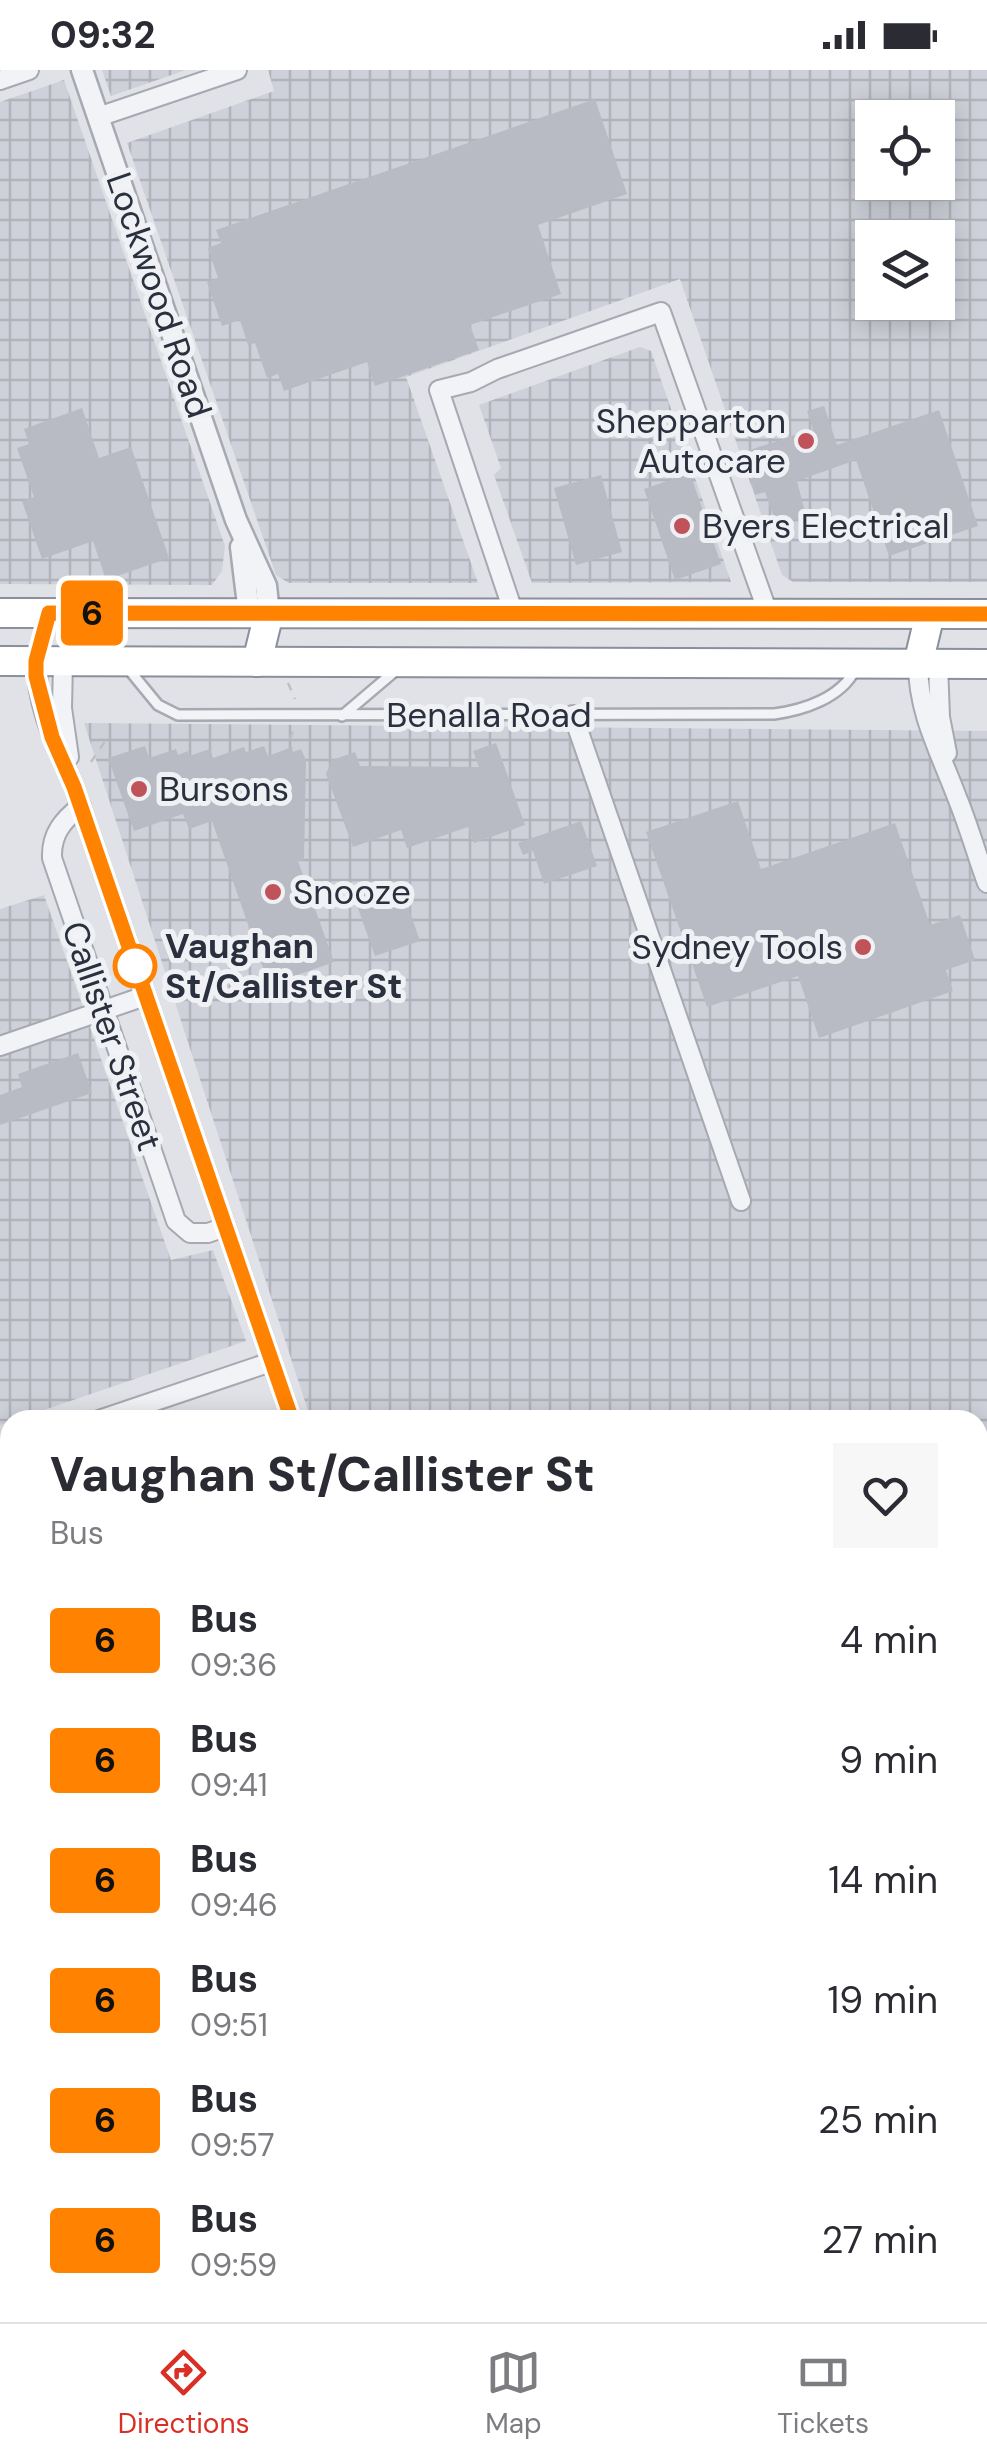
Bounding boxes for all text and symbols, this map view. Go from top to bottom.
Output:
text: 09:32 [50,10,155,60]
map controls [855,100,955,320]
button: locate [855,100,955,200]
street label: Lockwood Road [96,166,222,424]
button: layers [855,220,955,320]
place label: Shepparton Autocare [596,398,786,484]
marker: Shepparton Autocare [795,430,817,452]
place label: Byers Electrical [702,503,950,549]
marker: Byers Electrical [671,515,693,537]
line badge: 6 [59,580,124,646]
text: 6 [81,590,103,636]
street label: Benalla Road [386,692,592,738]
place label: Bursons [159,766,289,812]
marker: Bursons [128,778,150,800]
place label: Snooze [293,869,411,915]
marker: Snooze [262,881,284,903]
street label: Callister Street [51,915,173,1157]
place label: Vaughan St/Callister St [165,923,403,1009]
place label: Sydney Tools [632,924,843,970]
marker: Sydney Tools [852,936,874,958]
marker: Vaughan St/Callister St [114,945,156,987]
text: Vaughan St/Callister St [50,1443,595,1506]
button: heart [833,1443,938,1548]
text: Bus [50,1512,104,1554]
text: Bus [190,1594,258,1644]
text: 4 min [840,1615,938,1665]
text: 6 [94,1617,116,1663]
text: 09:36 [190,1644,277,1686]
text: Bus [190,1714,258,1764]
text: 9 min [839,1735,938,1785]
text: 6 [94,1737,116,1783]
text: 09:41 [190,1764,268,1806]
text: Bus [190,1834,258,1884]
text: 14 min [828,1855,938,1905]
text: 6 [94,1857,116,1903]
text: 09:46 [190,1884,278,1926]
text: Bus [190,1954,258,2004]
text: 19 min [827,1975,938,2025]
text: 6 [94,1977,116,2023]
text: 09:51 [190,2004,268,2046]
text: Bus [190,2074,258,2124]
text: 25 min [818,2095,938,2145]
text: 6 [94,2097,116,2143]
text: 09:57 [190,2124,275,2166]
text: Bus [190,2194,258,2244]
text: 27 min [822,2215,938,2265]
text: 6 [94,2217,116,2263]
text: 09:59 [190,2244,277,2286]
tab: Directions [118,2345,250,2442]
tab: Map [485,2345,542,2442]
tab: Tickets [777,2345,869,2442]

